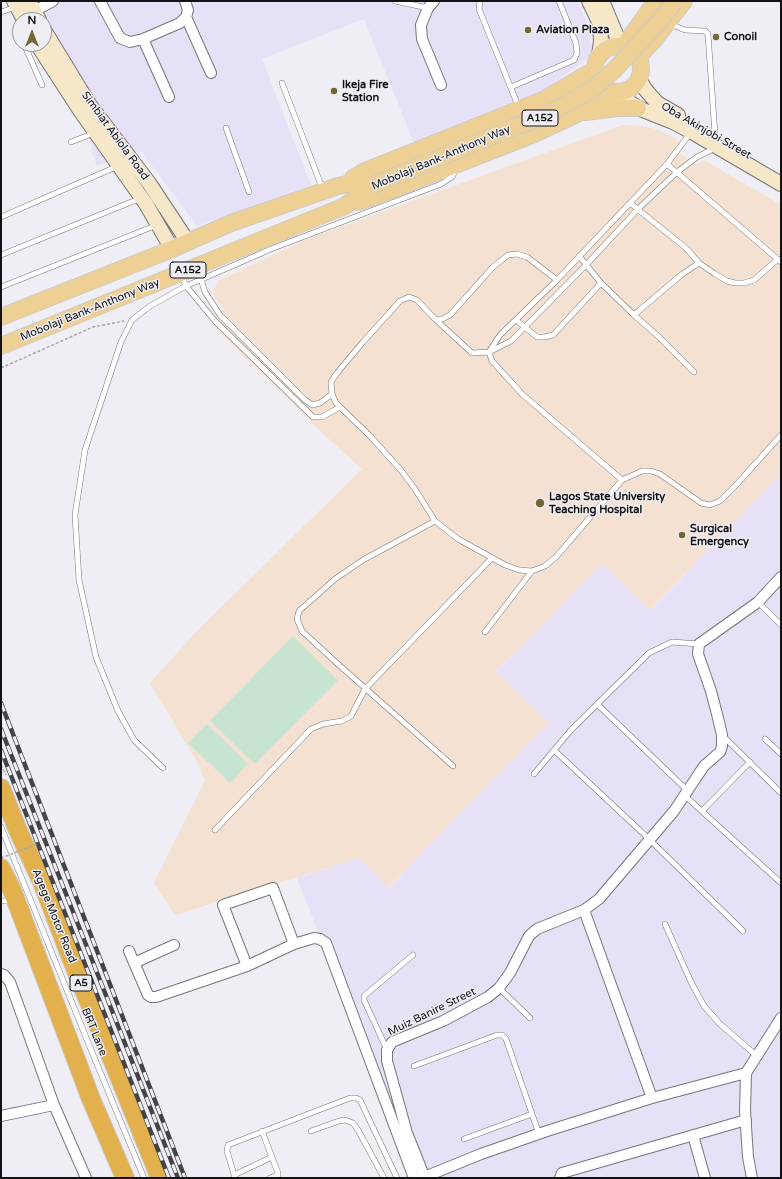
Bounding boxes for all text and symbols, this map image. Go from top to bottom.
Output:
north arrow [12,12,52,52]
text: N [28,14,36,27]
place label: Aviation Plaza [536,23,610,37]
marker: Aviation Plaza [523,25,533,35]
place label: Conoil [724,30,757,44]
marker: Conoil [711,32,721,42]
place label: Ikeja Fire Station [342,78,389,104]
marker: Ikeja Fire Station [329,86,339,96]
street label: Simbiat Abiola Road [78,89,152,183]
street label: Oba Akinjobi Street [659,100,753,162]
road number: A152 [522,110,558,126]
street label: Mobolaji Bank-Anthony Way [370,123,512,193]
road number: A152 [170,262,206,278]
street label: Mobolaji Bank-Anthony Way [18,276,162,344]
place label: Lagos State University Teaching Hospital [549,490,665,516]
marker: Lagos State University Teaching Hospital [534,497,546,509]
place label: Surgical Emergency [690,522,749,548]
marker: Surgical Emergency [677,530,687,540]
street label: Agege Motor Road [29,867,79,965]
road number: A5 [70,975,92,991]
street label: Muiz Banire Street [386,985,478,1039]
street label: BRT Lane [78,1006,110,1058]

